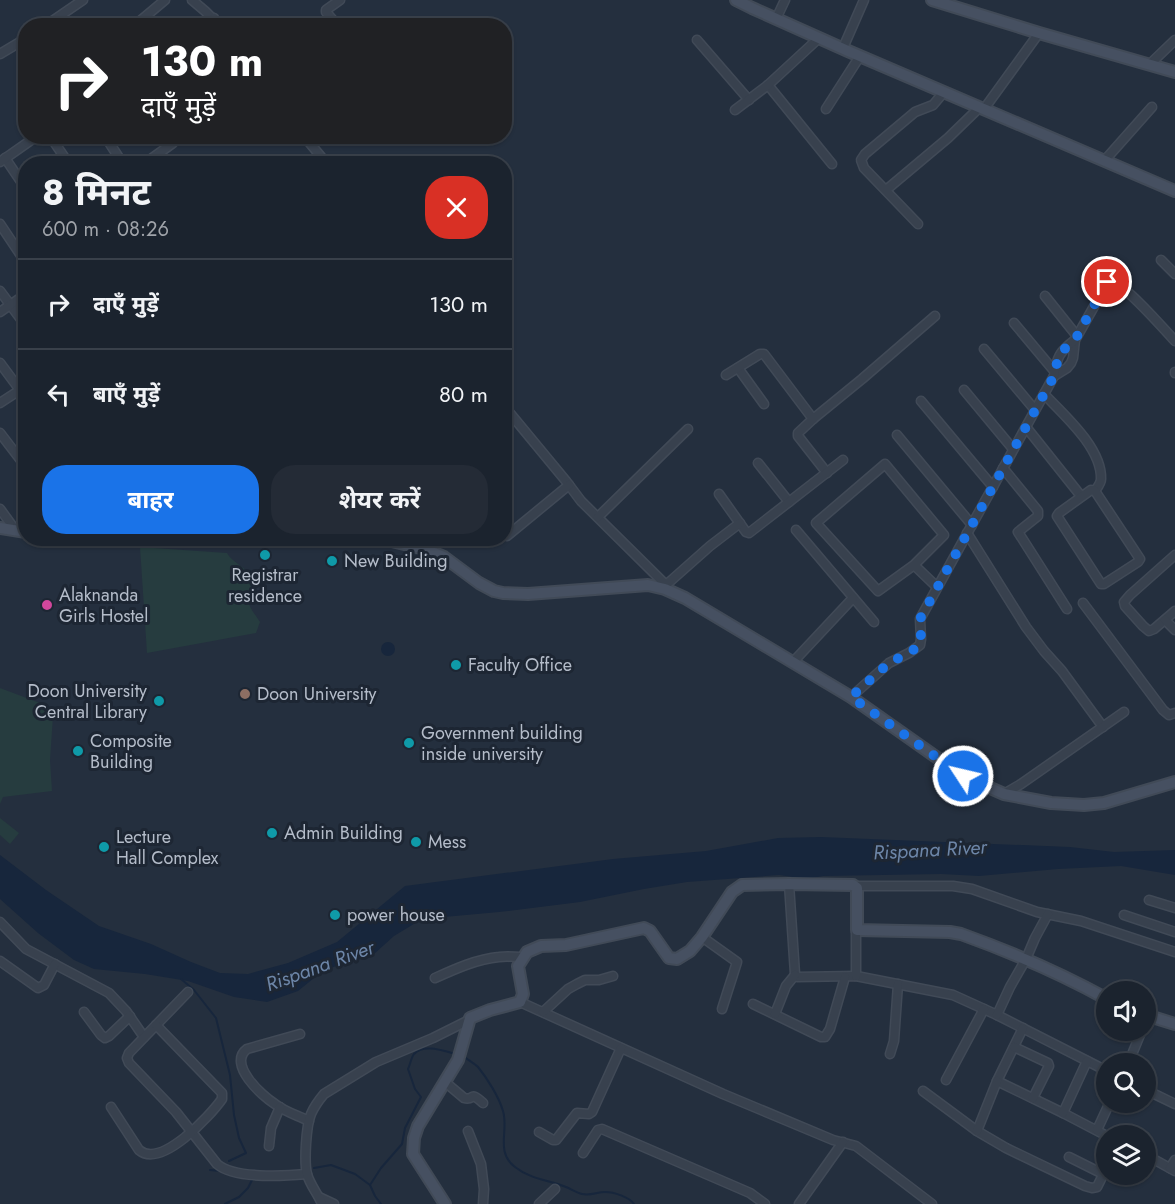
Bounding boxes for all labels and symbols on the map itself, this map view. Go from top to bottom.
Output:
pin [1081,256,1132,307]
marker: Registrar residence [258,548,272,562]
place label: New Building [344,548,448,574]
marker: New Building [325,554,339,568]
place label: Registrar residence [228,562,302,609]
place label: Alaknanda Girls Hostel [59,582,148,629]
marker: Alaknanda Girls Hostel [40,598,54,612]
place label: Faculty Office [468,652,572,678]
marker: Faculty Office [449,658,463,672]
place label: Doon University Central Library [28,678,147,725]
place label: Doon University [257,681,376,707]
marker: Doon University [238,687,252,701]
marker: Doon University Central Library [152,694,166,708]
place label: Government building inside university [421,720,583,767]
place label: Composite Building [90,728,172,775]
marker: Government building inside university [402,736,416,750]
marker: Composite Building [71,744,85,758]
position arrow [931,744,995,808]
place label: Admin Building [284,820,403,846]
place label: Lecture Hall Complex [116,824,219,871]
marker: Admin Building [265,826,279,840]
place label: Mess [428,829,466,855]
water label: Rispana River [872,832,989,867]
marker: Mess [409,835,423,849]
marker: Lecture Hall Complex [97,840,111,854]
place label: power house [347,902,445,928]
marker: power house [328,908,342,922]
water label: Rispana River [262,932,380,999]

